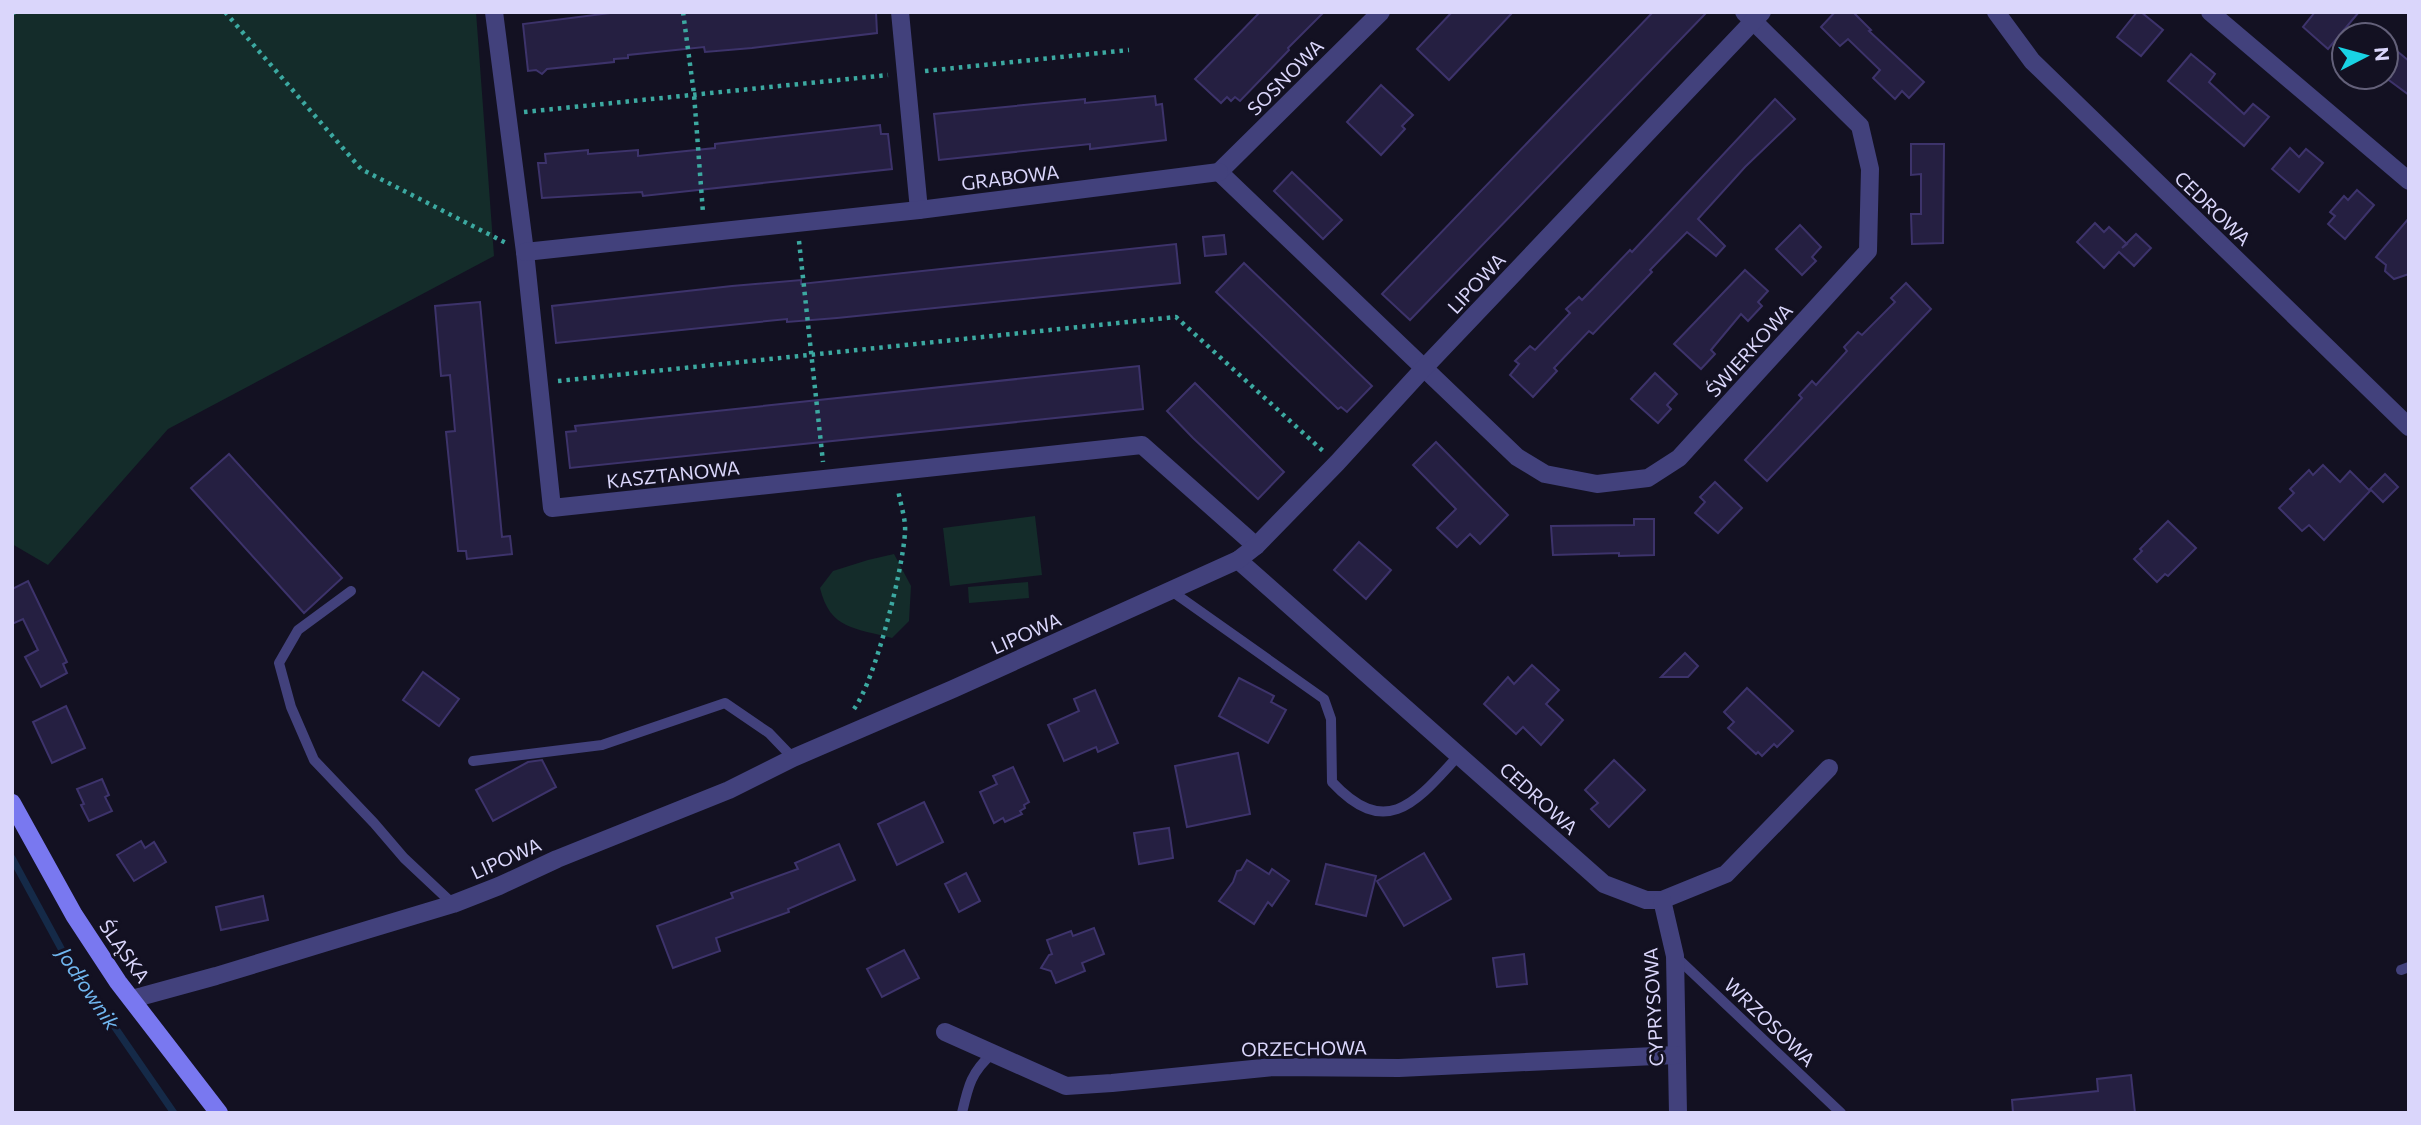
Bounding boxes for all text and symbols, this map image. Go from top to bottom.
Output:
north arrow [2330,21,2400,91]
street label: SOSNOWA [1242,34,1328,120]
text: N [2370,46,2395,62]
street label: GRABOWA [960,160,1060,194]
street label: CEDROWA [2170,166,2256,250]
street label: LIPOWA [1442,248,1510,318]
street label: ŚWIERKOWA [1700,298,1797,401]
street label: KASZTANOWA [605,456,741,492]
street label: LIPOWA [987,607,1065,659]
street label: CEDROWA [1495,757,1583,839]
street label: LIPOWA [467,832,545,884]
street label: ŚLĄSKA [95,914,156,987]
water label: Jodłownik [51,940,126,1035]
street label: CYPRYSOWA [1638,947,1668,1067]
street label: WRZOSOWA [1720,973,1820,1071]
street label: ORZECHOWA [1241,1035,1367,1061]

